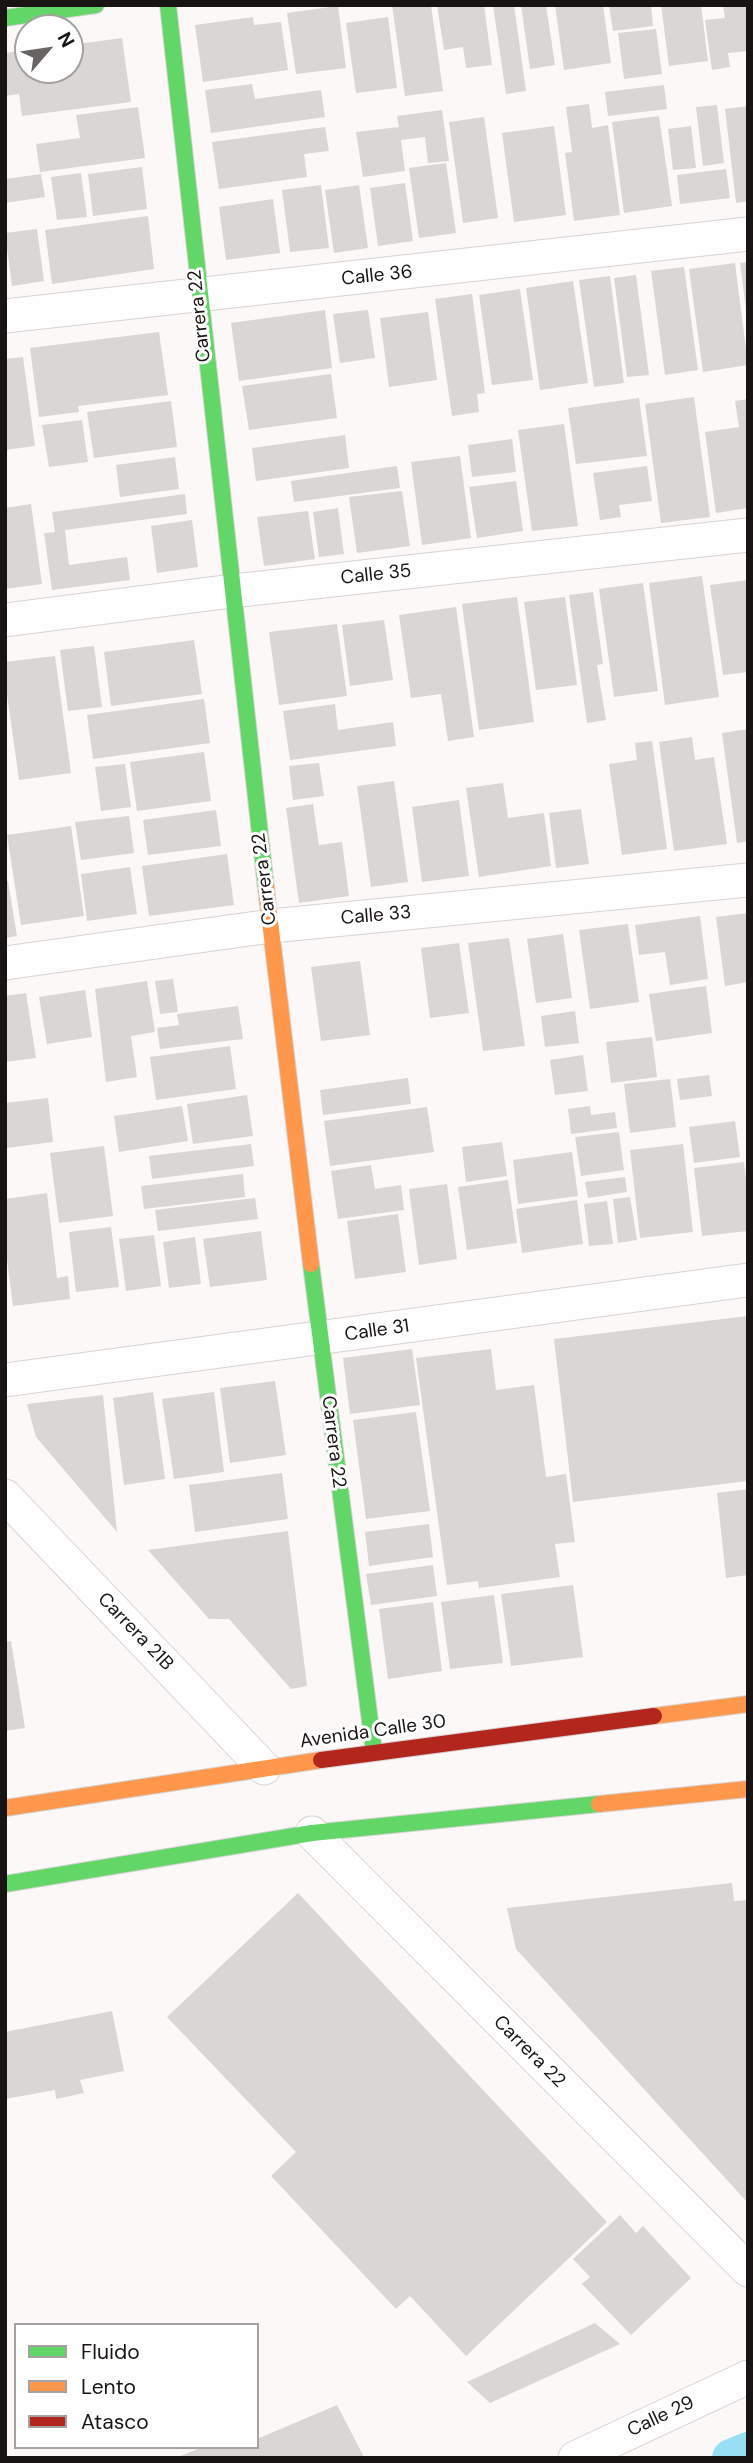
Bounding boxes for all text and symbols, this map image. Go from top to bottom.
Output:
north arrow [14,14,84,84]
text: N [52,27,80,52]
street label: Calle 36 [340,261,414,291]
street label: Carrera 22 [184,269,216,363]
street label: Calle 35 [339,560,413,590]
street label: Carrera 22 [248,832,282,926]
street label: Calle 33 [340,902,412,930]
street label: Calle 31 [343,1315,411,1347]
street label: Carrera 22 [316,1395,350,1489]
street label: Carrera 21B [92,1588,178,1676]
street label: Avenida Calle 30 [299,1710,447,1754]
street label: Carrera 22 [488,2011,570,2093]
legend [14,2323,259,2449]
text: Fluido [81,2338,140,2366]
text: Lento [81,2373,136,2401]
street label: Calle 29 [624,2392,698,2442]
text: Atasco [81,2408,149,2436]

